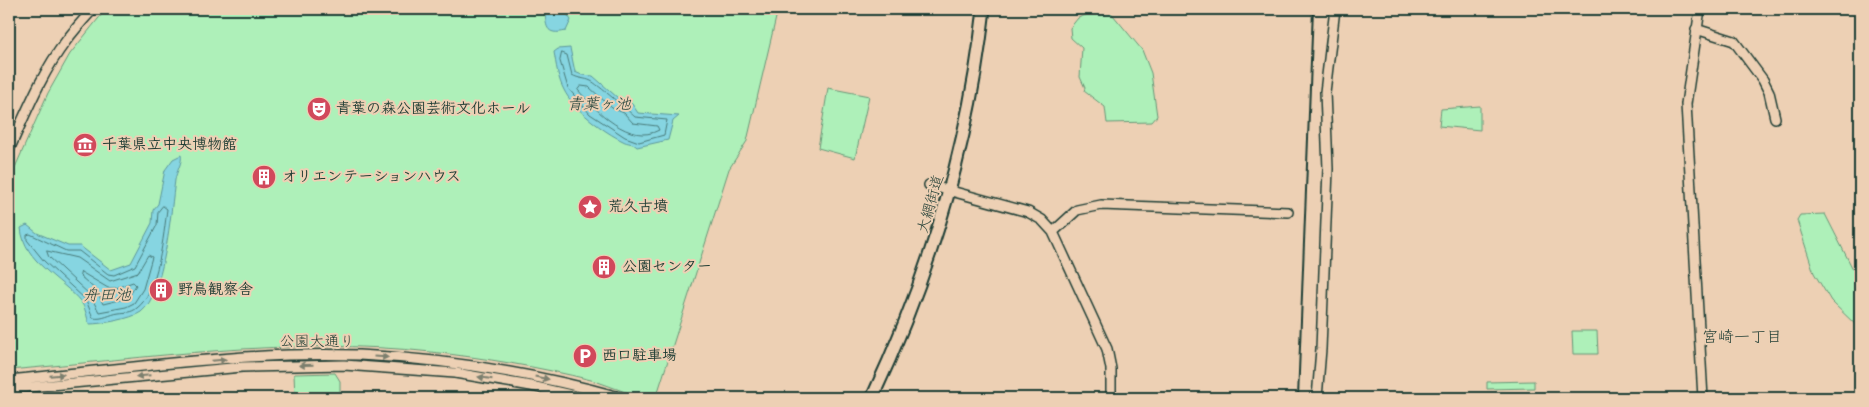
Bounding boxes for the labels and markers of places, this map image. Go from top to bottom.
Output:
theatre icon: 青葉の森公園芸術文化ホール [306,96,332,122]
place label: 青葉の森公園芸術文化ホール [336,97,530,121]
museum icon: 千葉県立中央博物館 [72,132,98,158]
place label: 千葉県立中央博物館 [102,133,237,157]
building icon: オリエンテーションハウス [251,164,277,190]
place label: オリエンテーションハウス [282,165,461,189]
place icon: 荒久古墳 [577,194,603,220]
place label: 荒久古墳 [608,195,668,219]
building icon: 公園センター [591,254,617,280]
place label: 公園センター [622,255,712,279]
building icon: 野鳥観察舎 [148,277,174,303]
place label: 野鳥観察舎 [178,278,253,302]
parking icon: 西口駐車場 [572,343,598,369]
place label: 西口駐車場 [602,344,677,368]

